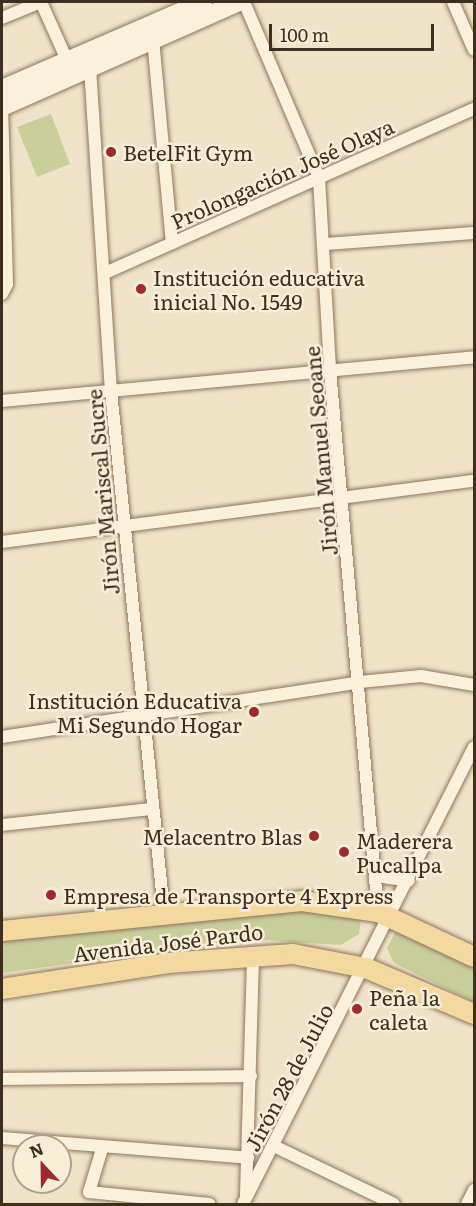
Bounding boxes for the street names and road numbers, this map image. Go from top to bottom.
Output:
street label: Prolongación José Olaya [167,112,397,234]
street label: Jirón Manuel Seoane [298,345,342,557]
street label: Jirón Mariscal Sucre [80,388,124,596]
street label: Avenida José Pardo [72,918,264,966]
street label: Jirón 28 de Julio [239,999,337,1155]

